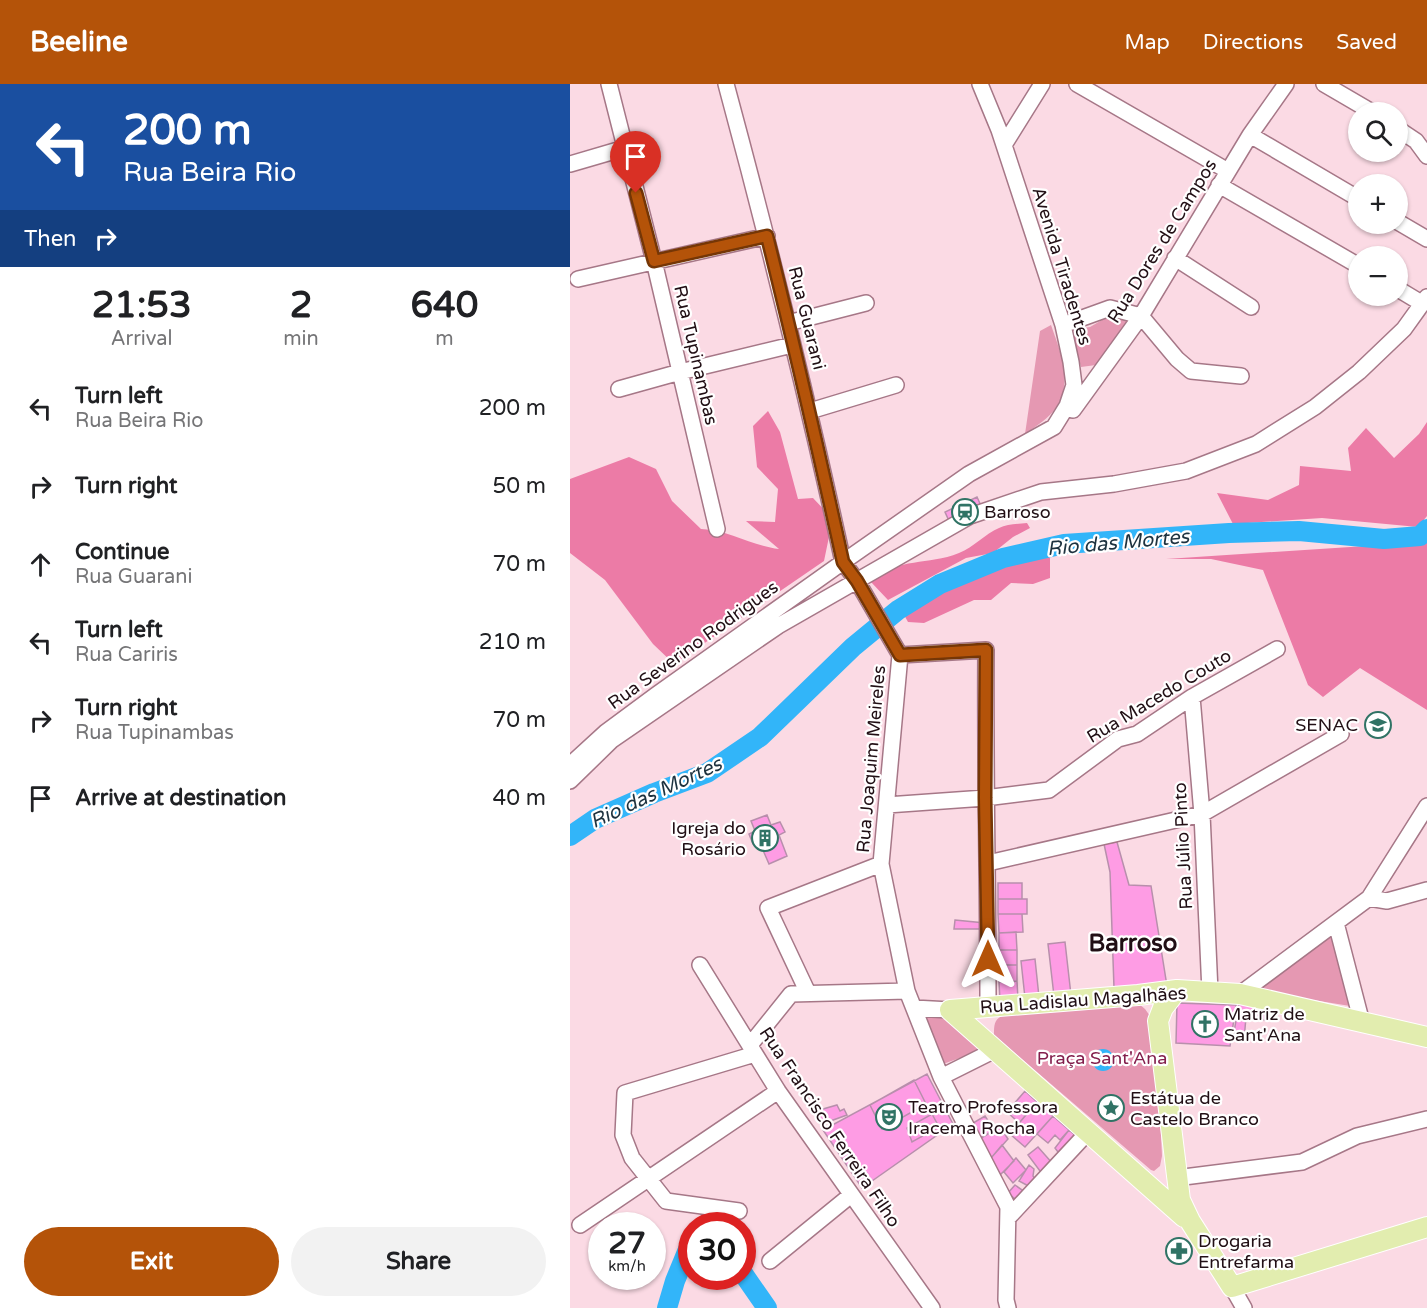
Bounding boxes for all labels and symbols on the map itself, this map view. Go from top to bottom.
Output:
pin [610,131,661,193]
street label: Rua Dores de Campos [1103,155,1221,327]
street label: Avenida Tiradentes [1027,184,1097,348]
street label: Rua Guarani [784,264,830,372]
street label: Rua Tupinambas [669,283,723,427]
station icon: Barroso [950,497,980,527]
place label: Barroso [984,501,1051,523]
water label: Rio das Mortes [1046,525,1191,561]
street label: Rua Severino Rodrigues [604,576,782,714]
street label: Rua Macedo Couto [1083,644,1235,748]
street label: Rua Joaquim Meireles [852,664,890,854]
school or university icon: SENAC [1363,710,1393,740]
place label: SENAC [1295,714,1358,736]
water label: Rio das Mortes [586,751,727,834]
street label: Rua Júlio Pinto [1169,782,1197,910]
place label: Igreja do Rosário [671,817,746,860]
building icon: Igreja do Rosário [750,823,780,853]
position arrow [956,927,1020,991]
district label: Barroso [1089,929,1177,958]
street label: Rua Ladislau Magalhães [979,982,1187,1018]
place label: Matriz de Sant'Ana [1224,1003,1305,1046]
church icon: Matriz de Sant'Ana [1190,1009,1220,1039]
street label: Rua Francisco Ferreira Filho [755,1023,905,1231]
park label: Praça Sant'Ana [1037,1047,1167,1069]
place label: Estátua de Castelo Branco [1130,1087,1259,1130]
place icon: Estátua de Castelo Branco [1096,1093,1126,1123]
place label: Teatro Professora Iracema Rocha [908,1096,1058,1139]
theatre icon: Teatro Professora Iracema Rocha [874,1102,904,1132]
speed limit sign: 30 [678,1212,756,1290]
place label: Drogaria Entrefarma [1198,1230,1294,1273]
pharmacy icon: Drogaria Entrefarma [1164,1236,1194,1266]

